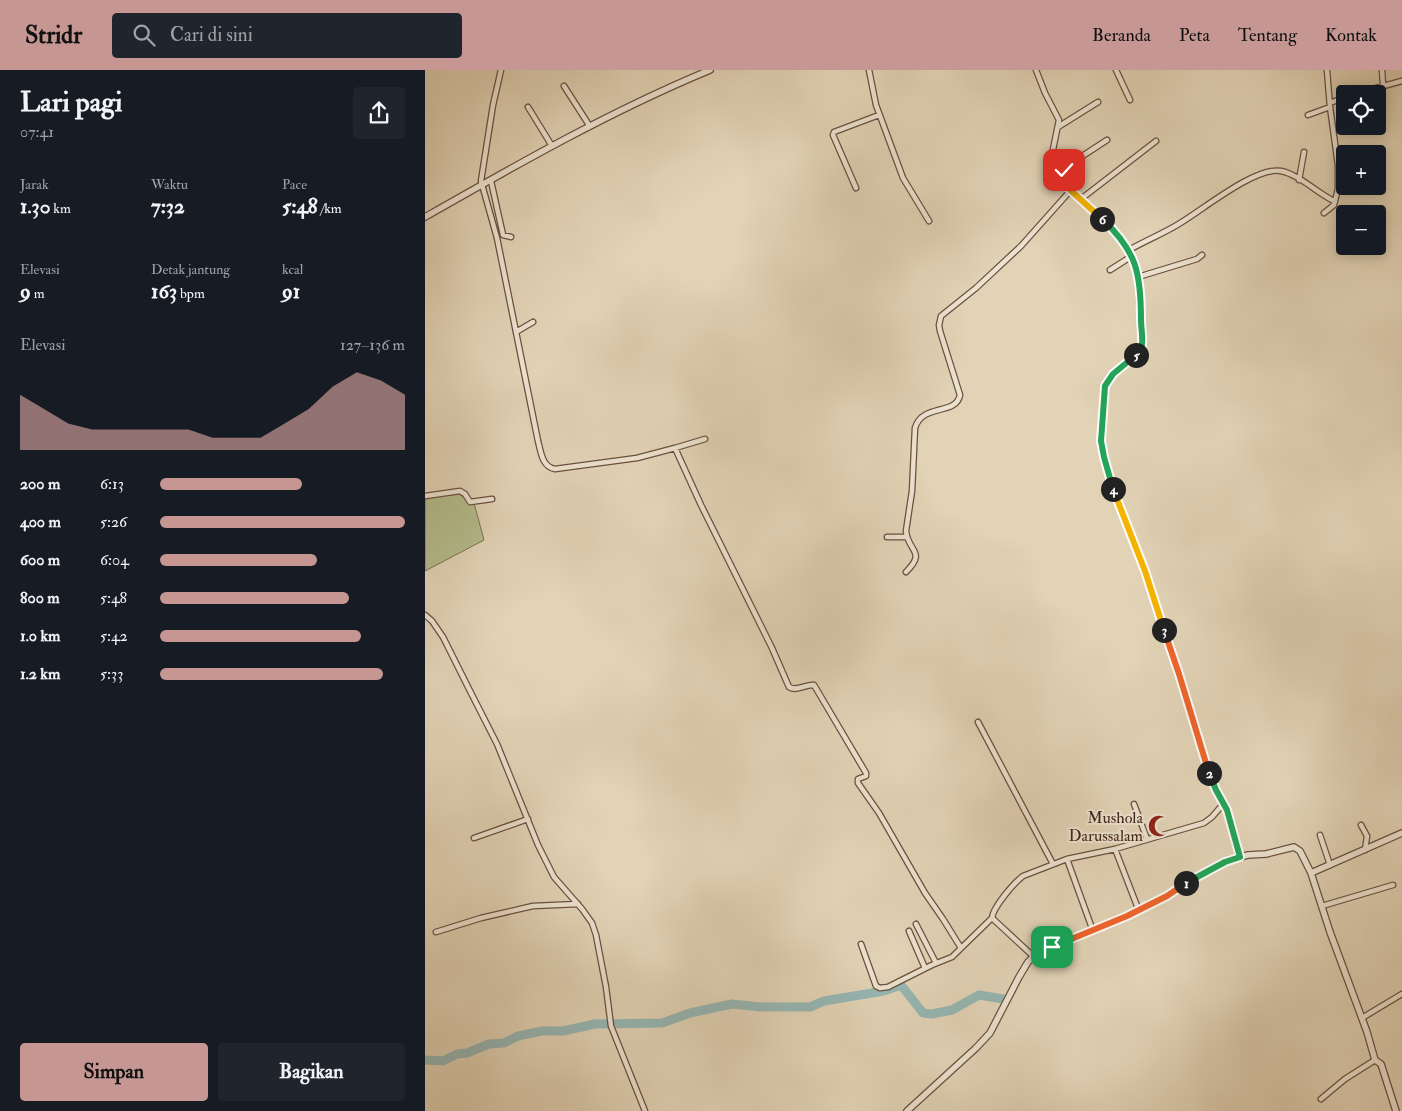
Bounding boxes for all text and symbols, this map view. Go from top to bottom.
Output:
search box [112,13,462,58]
text: Stridr [25,20,82,51]
icon: search [130,21,158,49]
text: Cari di sini [170,23,253,47]
text: Beranda [1092,24,1151,47]
text: Peta [1179,24,1210,47]
text: Tentang [1238,24,1297,47]
text: Kontak [1325,24,1377,47]
text: Lari pagi [20,85,122,120]
map controls [1336,85,1386,255]
button: locate [1336,85,1386,135]
button: share [353,87,405,139]
text: 07:41 [20,122,54,142]
button: + [1336,145,1386,195]
pin [1043,149,1085,191]
icon: check [1050,156,1078,184]
text: Jarak [20,176,49,193]
text: Waktu [151,176,188,193]
text: Pace [282,176,307,193]
text: 1.30 [20,193,50,220]
text: 7:32 [151,193,185,220]
text: 5:48 [282,193,318,220]
text: km [50,200,71,217]
text: /km [318,200,342,217]
button: − [1336,205,1386,255]
pin: 6 [1089,206,1115,232]
text: 6 [1099,211,1106,228]
text: Elevasi [20,261,60,278]
text: Detak jantung [151,261,230,278]
text: kcal [282,261,303,278]
text: 9 [20,278,31,305]
text: 163 [151,278,177,305]
text: 91 [282,278,300,305]
text: m [31,285,45,302]
text: bpm [177,285,205,302]
text: Elevasi [20,335,65,355]
text: 127–136 m [340,335,405,355]
pin: 5 [1123,342,1149,368]
text: 5 [1133,347,1140,364]
text: 200 m [20,474,60,494]
text: 6:13 [100,474,124,494]
pin: 4 [1101,476,1125,502]
text: 4 [1110,481,1117,498]
text: 400 m [20,512,61,532]
text: 5:26 [100,512,127,532]
text: 600 m [20,550,60,570]
text: 6:04 [100,550,129,570]
text: 800 m [20,588,60,608]
text: 5:48 [100,588,127,608]
pin: 3 [1151,618,1177,642]
text: 3 [1162,622,1167,639]
text: 1.0 km [20,626,60,646]
text: 5:42 [100,626,128,646]
text: 1.2 km [20,664,60,684]
text: 5:33 [100,664,123,684]
pin: 2 [1197,760,1221,786]
text: 2 [1206,765,1213,782]
place label: Mushola Darussalam [1069,808,1144,846]
mosque icon: Mushola Darussalam [1146,813,1172,839]
pin: 1 [1173,870,1199,896]
text: 1 [1184,875,1189,892]
pin [1031,926,1073,968]
icon: arrive [1038,933,1066,961]
button: Simpan [20,1043,208,1101]
button: Bagikan [218,1043,405,1101]

